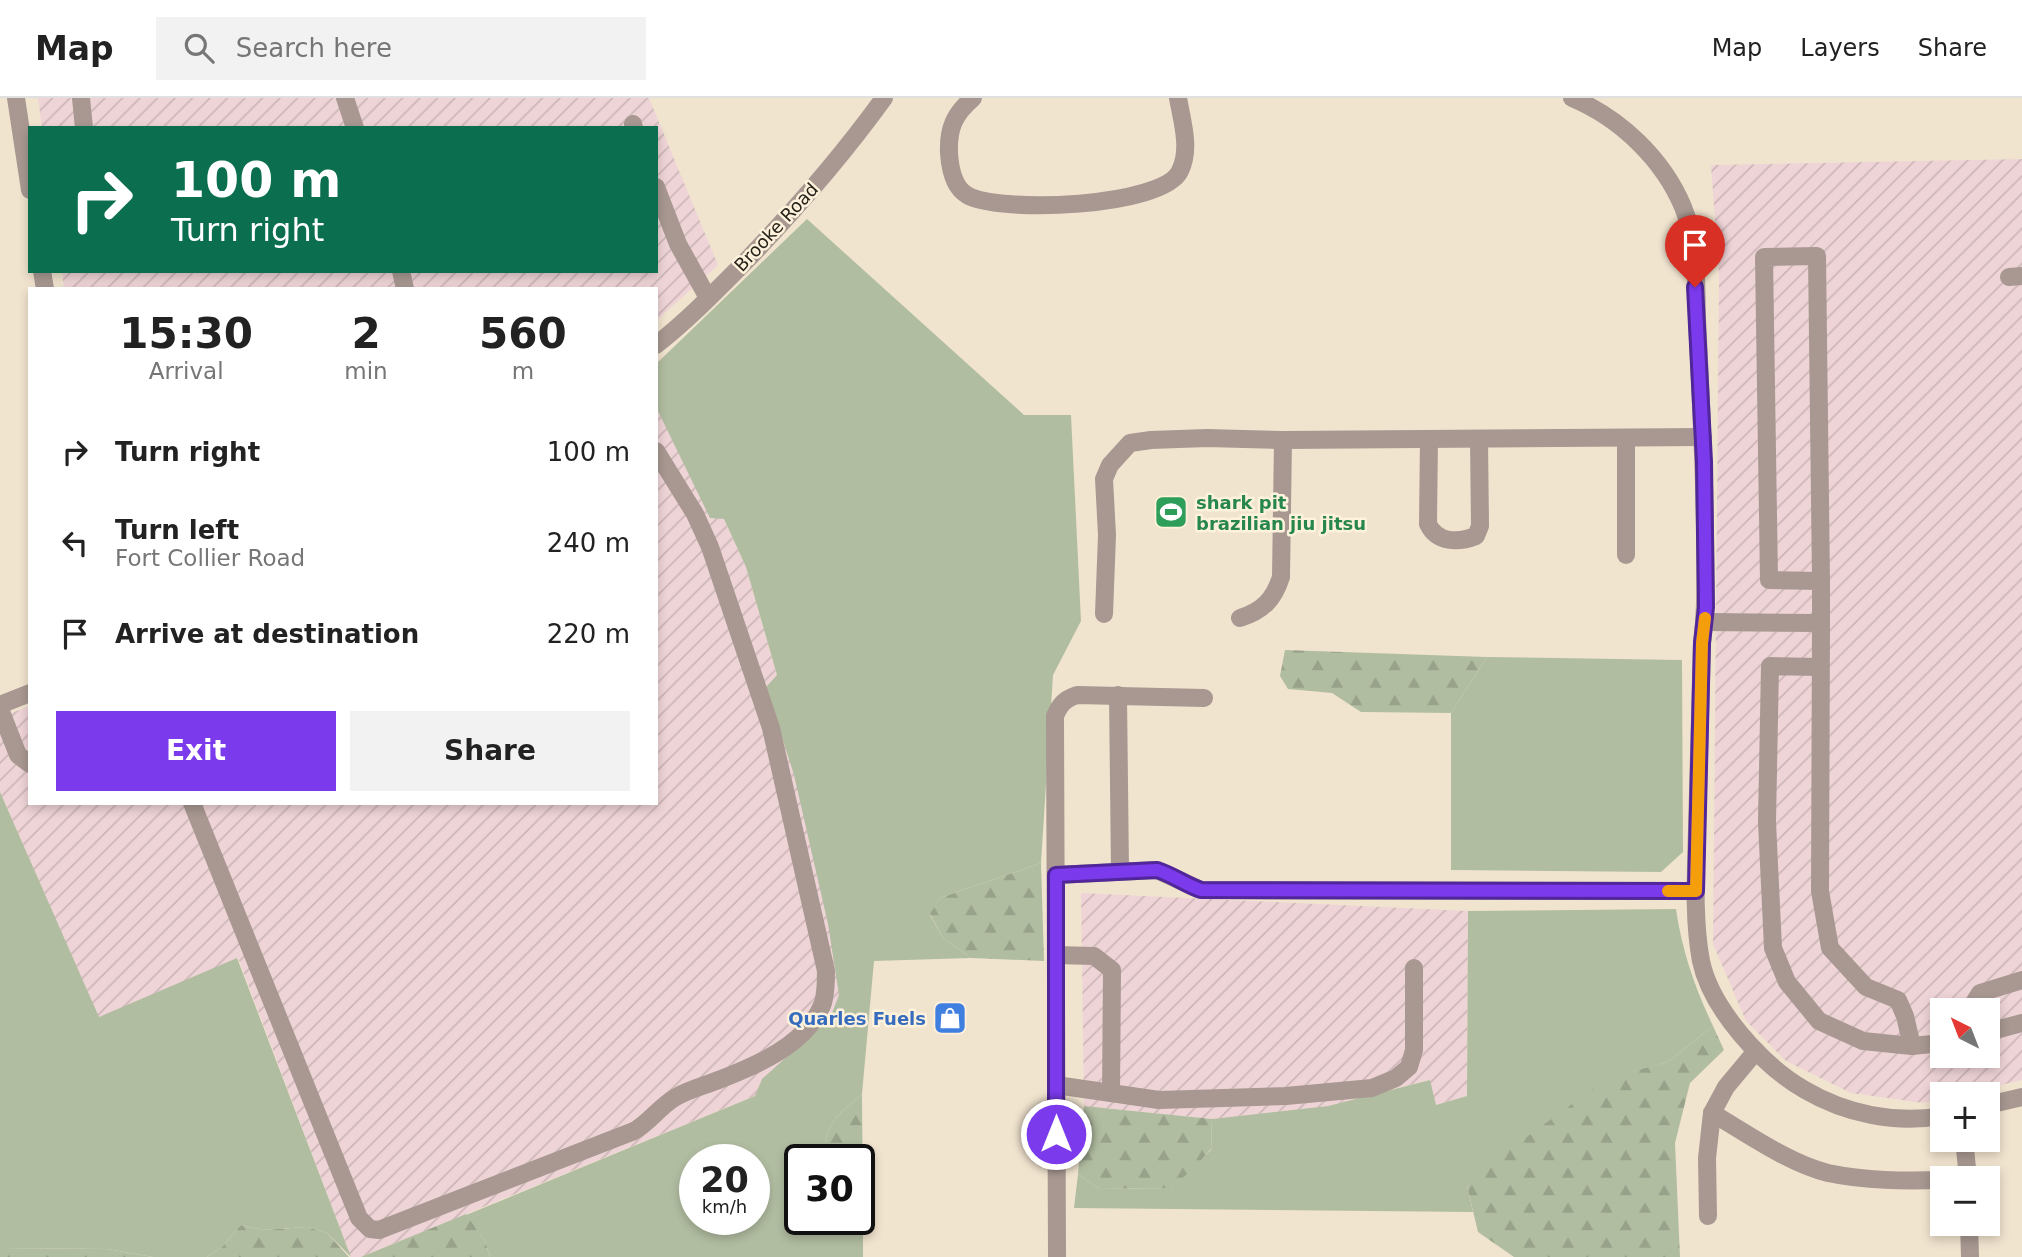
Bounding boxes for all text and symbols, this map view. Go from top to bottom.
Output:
search box [156,17,646,80]
text: Map [35,29,114,68]
icon: search [180,29,218,67]
text: Search here [236,33,392,63]
text: Map [1712,34,1762,62]
text: Layers [1800,34,1880,62]
text: Share [1918,34,1987,62]
text: 100 m [171,152,341,209]
icon: right [56,154,147,245]
street label: Brooke Road [730,178,822,276]
text: Turn right [171,211,324,249]
pin [1665,215,1725,287]
icon: arrive [1676,226,1714,264]
text: 15:30 [119,309,253,358]
text: 2 [351,309,381,358]
text: 560 [479,309,567,358]
text: Arrival [149,358,224,384]
text: min [344,358,388,384]
text: m [512,358,534,384]
icon: right [56,433,94,471]
text: Turn right [115,437,260,467]
text: 100 m [547,437,630,467]
place label: shark pit brazilian jiu jitsu [1196,492,1366,534]
sports icon: shark pit brazilian jiu jitsu [1152,493,1190,531]
text: Turn left [115,515,239,545]
icon: left [56,524,94,562]
text: 240 m [547,528,630,558]
text: Fort Collier Road [115,545,305,571]
icon: arrive [56,615,94,653]
text: Arrive at destination [115,619,419,649]
text: 220 m [547,619,630,649]
button: Exit [56,711,336,791]
button: Share [350,711,630,791]
north arrow [1930,998,2000,1068]
map controls [1930,998,2000,1236]
shop icon: Quarles Fuels [931,999,969,1037]
place label: Quarles Fuels [788,1008,926,1029]
button: + [1930,1082,2000,1152]
position arrow [1019,1097,1093,1171]
speed limit sign: 30 [784,1144,875,1235]
text: 20 [700,1160,749,1200]
button: − [1930,1166,2000,1236]
text: km/h [702,1196,747,1217]

